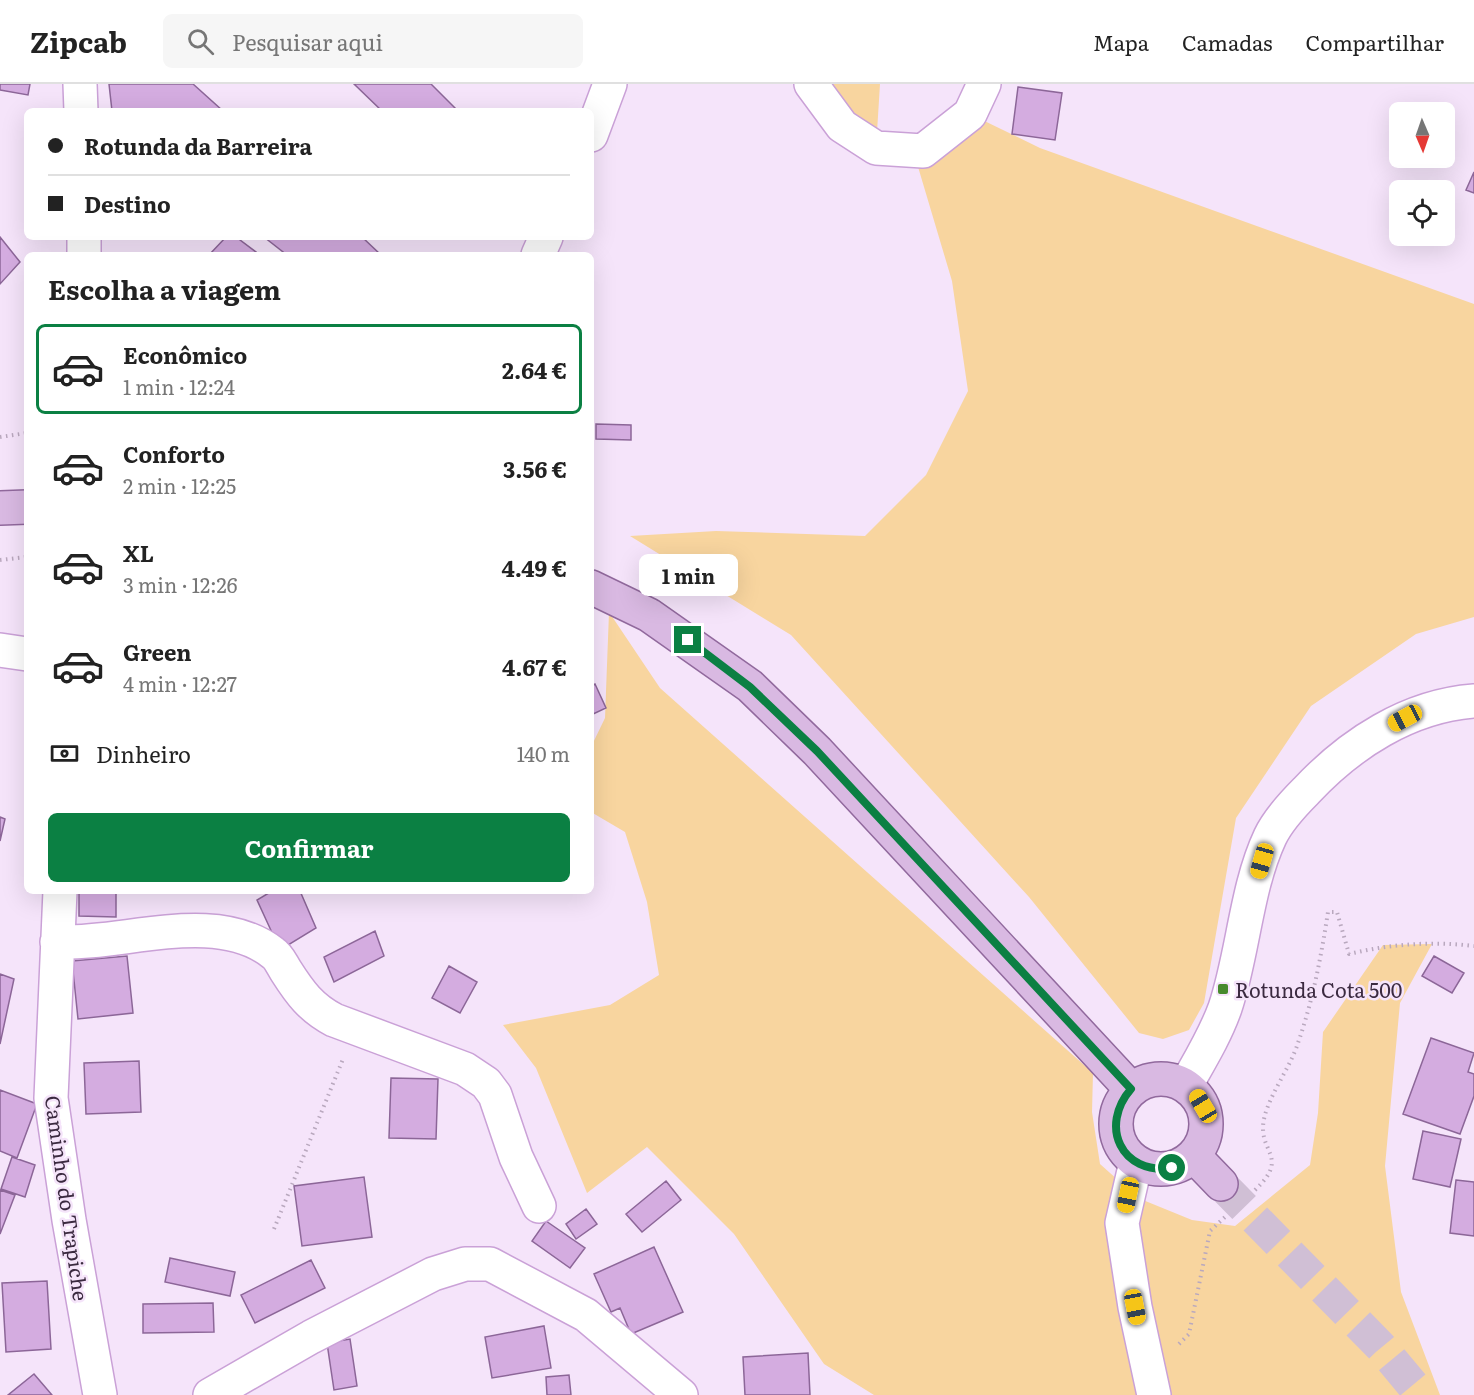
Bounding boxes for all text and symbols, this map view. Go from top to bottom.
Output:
search box [163,14,583,68]
text: Zipcab [30,20,127,62]
icon: search [184,25,217,58]
text: Pesquisar aqui [232,25,383,58]
text: Mapa [1093,26,1149,57]
text: Camadas [1182,26,1273,57]
text: Compartilhar [1306,26,1444,57]
north arrow [1389,102,1455,168]
map controls [1389,102,1455,246]
text: Rotunda da Barreira [84,129,312,162]
button: locate [1389,180,1455,246]
text: Destino [84,187,171,220]
text: Escolha a viagem [48,268,281,308]
text: Econômico [123,338,247,371]
icon: car [51,342,105,396]
text: 2.64 € [502,353,567,386]
text: 1 min · 12:24 [123,371,235,401]
text: Conforto [123,437,225,470]
icon: car [51,441,105,495]
text: 3.56 € [503,452,567,485]
text: 2 min · 12:25 [123,470,236,500]
text: XL [123,536,154,569]
icon: car [51,540,105,594]
text: 4.49 € [502,551,567,584]
callout: 1 min [638,553,738,595]
text: 1 min [662,560,715,590]
text: 3 min · 12:26 [123,569,237,599]
route end [674,626,701,653]
text: Green [123,635,192,668]
icon: car [51,639,105,693]
text: 4.67 € [502,650,567,683]
text: 4 min · 12:27 [123,668,237,698]
car [1385,702,1425,734]
icon: cash [48,737,81,770]
text: Dinheiro [96,737,191,770]
text: 140 m [517,738,570,768]
button: Confirmar [48,813,570,882]
car [1248,841,1276,881]
place label: Rotunda Cota 500 [1235,974,1402,1004]
marker: Rotunda Cota 500 [1216,982,1230,996]
car [1186,1086,1220,1126]
street label: Caminho do Trapiche [39,1093,97,1303]
route start [1158,1154,1185,1181]
car [1115,1176,1141,1214]
car [1123,1288,1147,1326]

